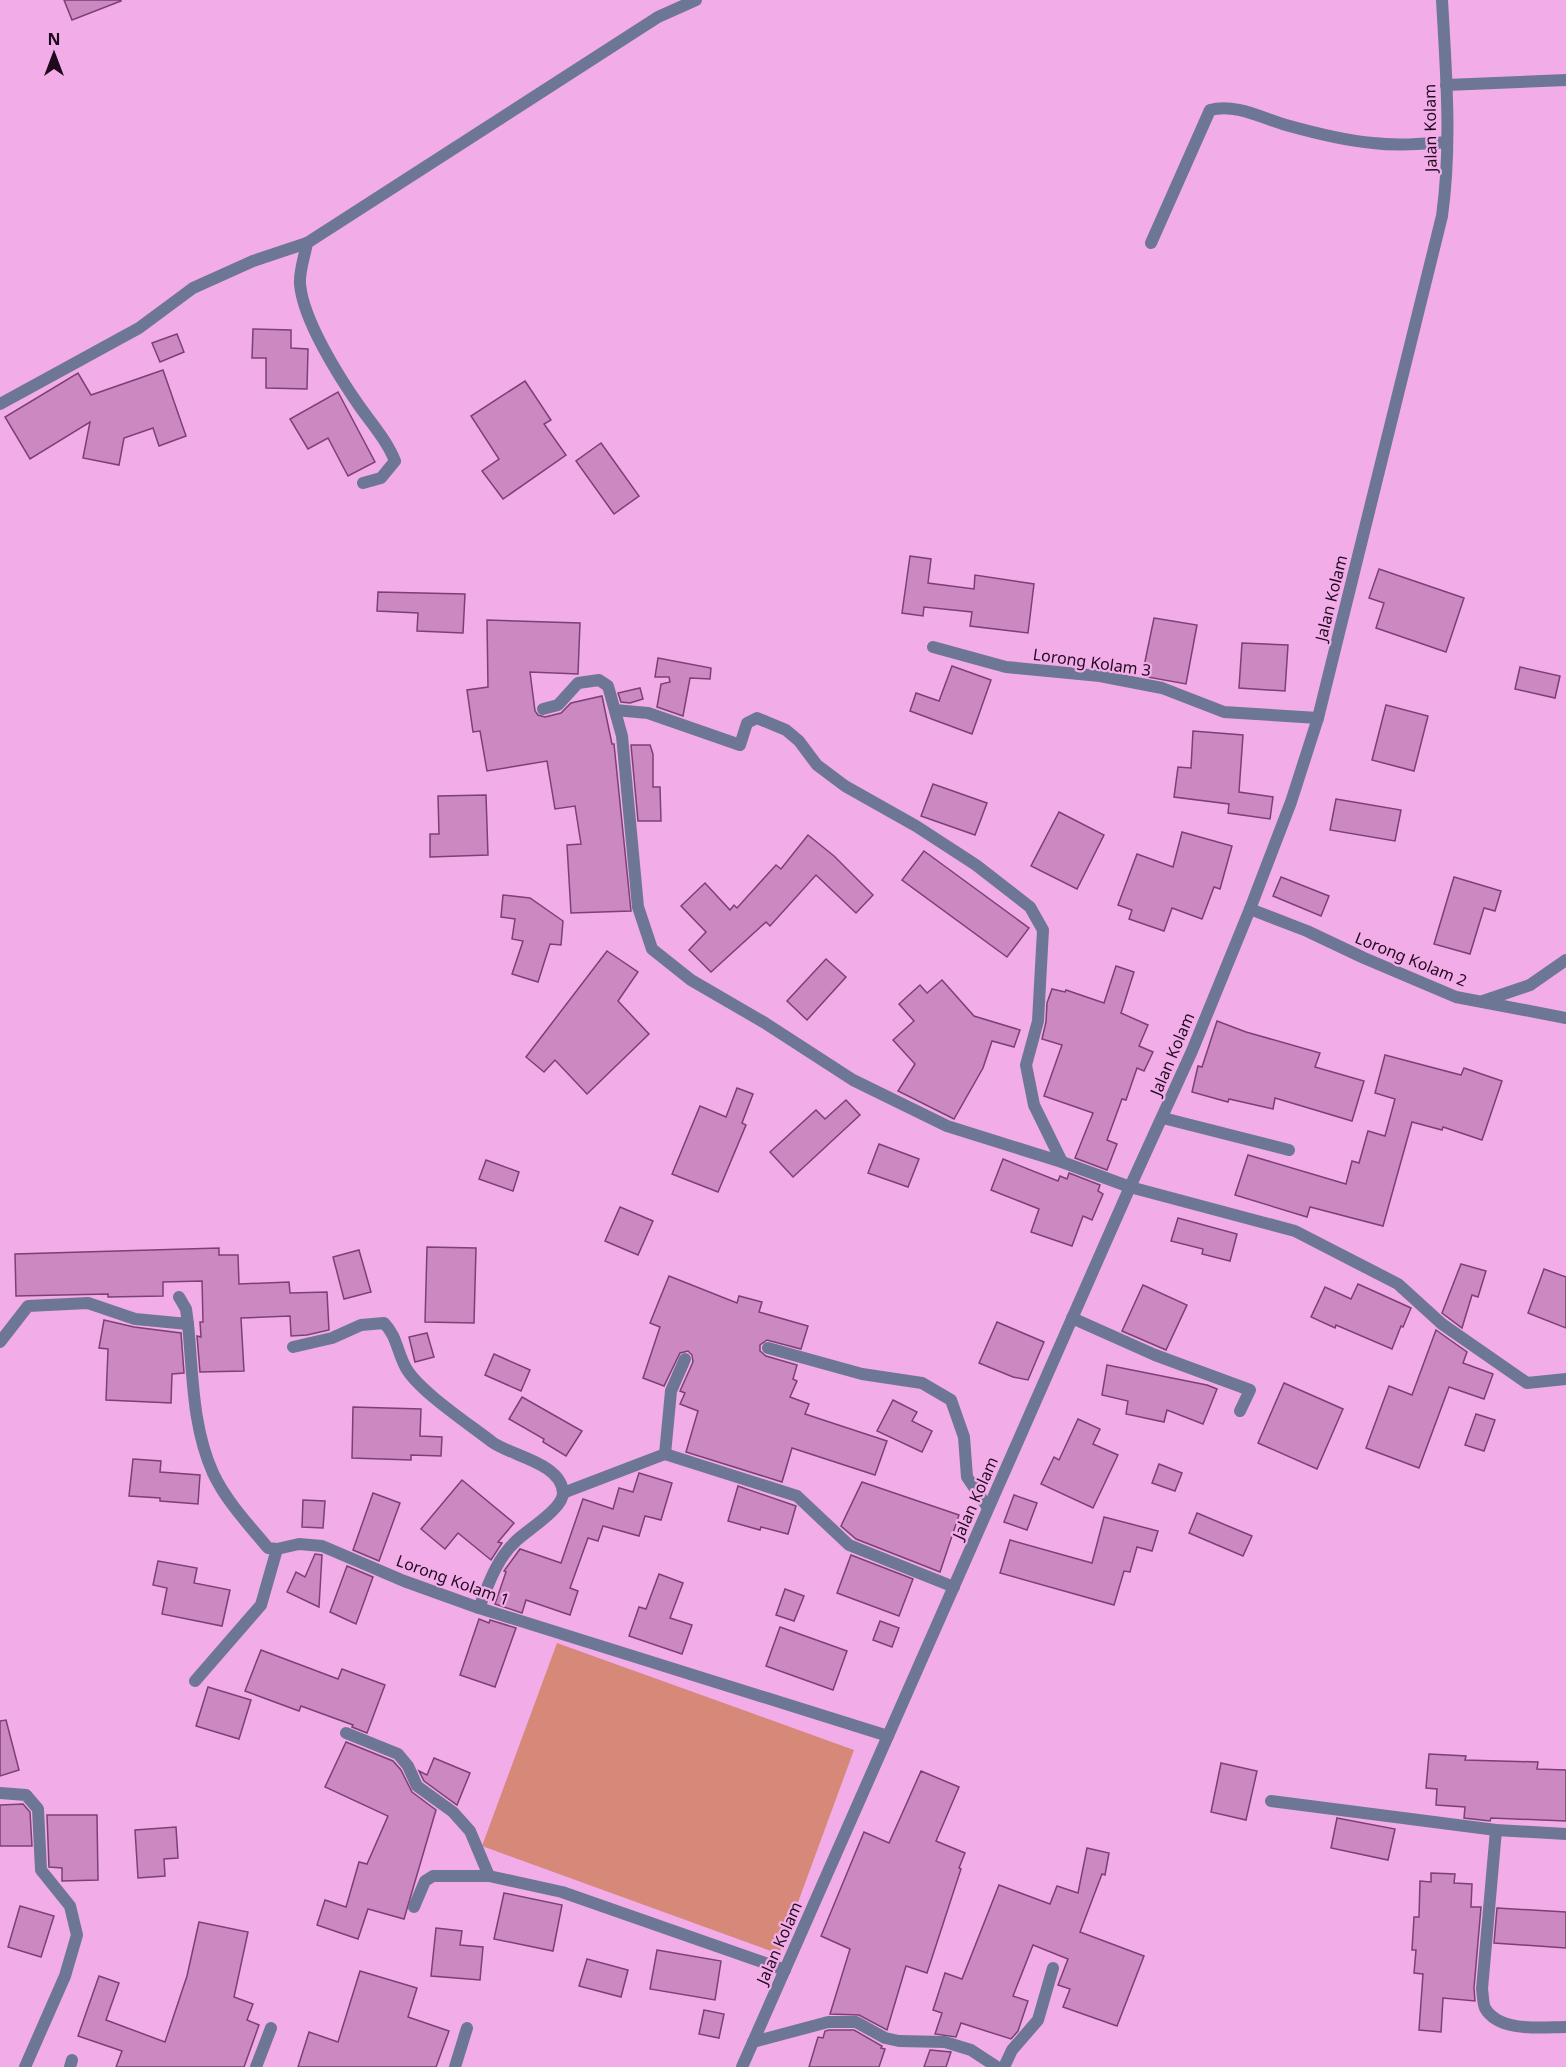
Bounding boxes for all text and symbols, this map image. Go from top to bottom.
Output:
north arrow [24,24,84,84]
text: N [47,28,61,50]
street label: Jalan Kolam [1418,84,1442,174]
street label: Jalan Kolam [1309,553,1352,645]
street label: Lorong Kolam 3 [1032,643,1152,681]
street label: Lorong Kolam 2 [1352,927,1470,991]
street label: Jalan Kolam [1144,1009,1199,1101]
street label: Jalan Kolam [946,1453,1003,1545]
street label: Lorong Kolam 1 [393,1549,513,1611]
street label: Jalan Kolam [750,1898,807,1990]

